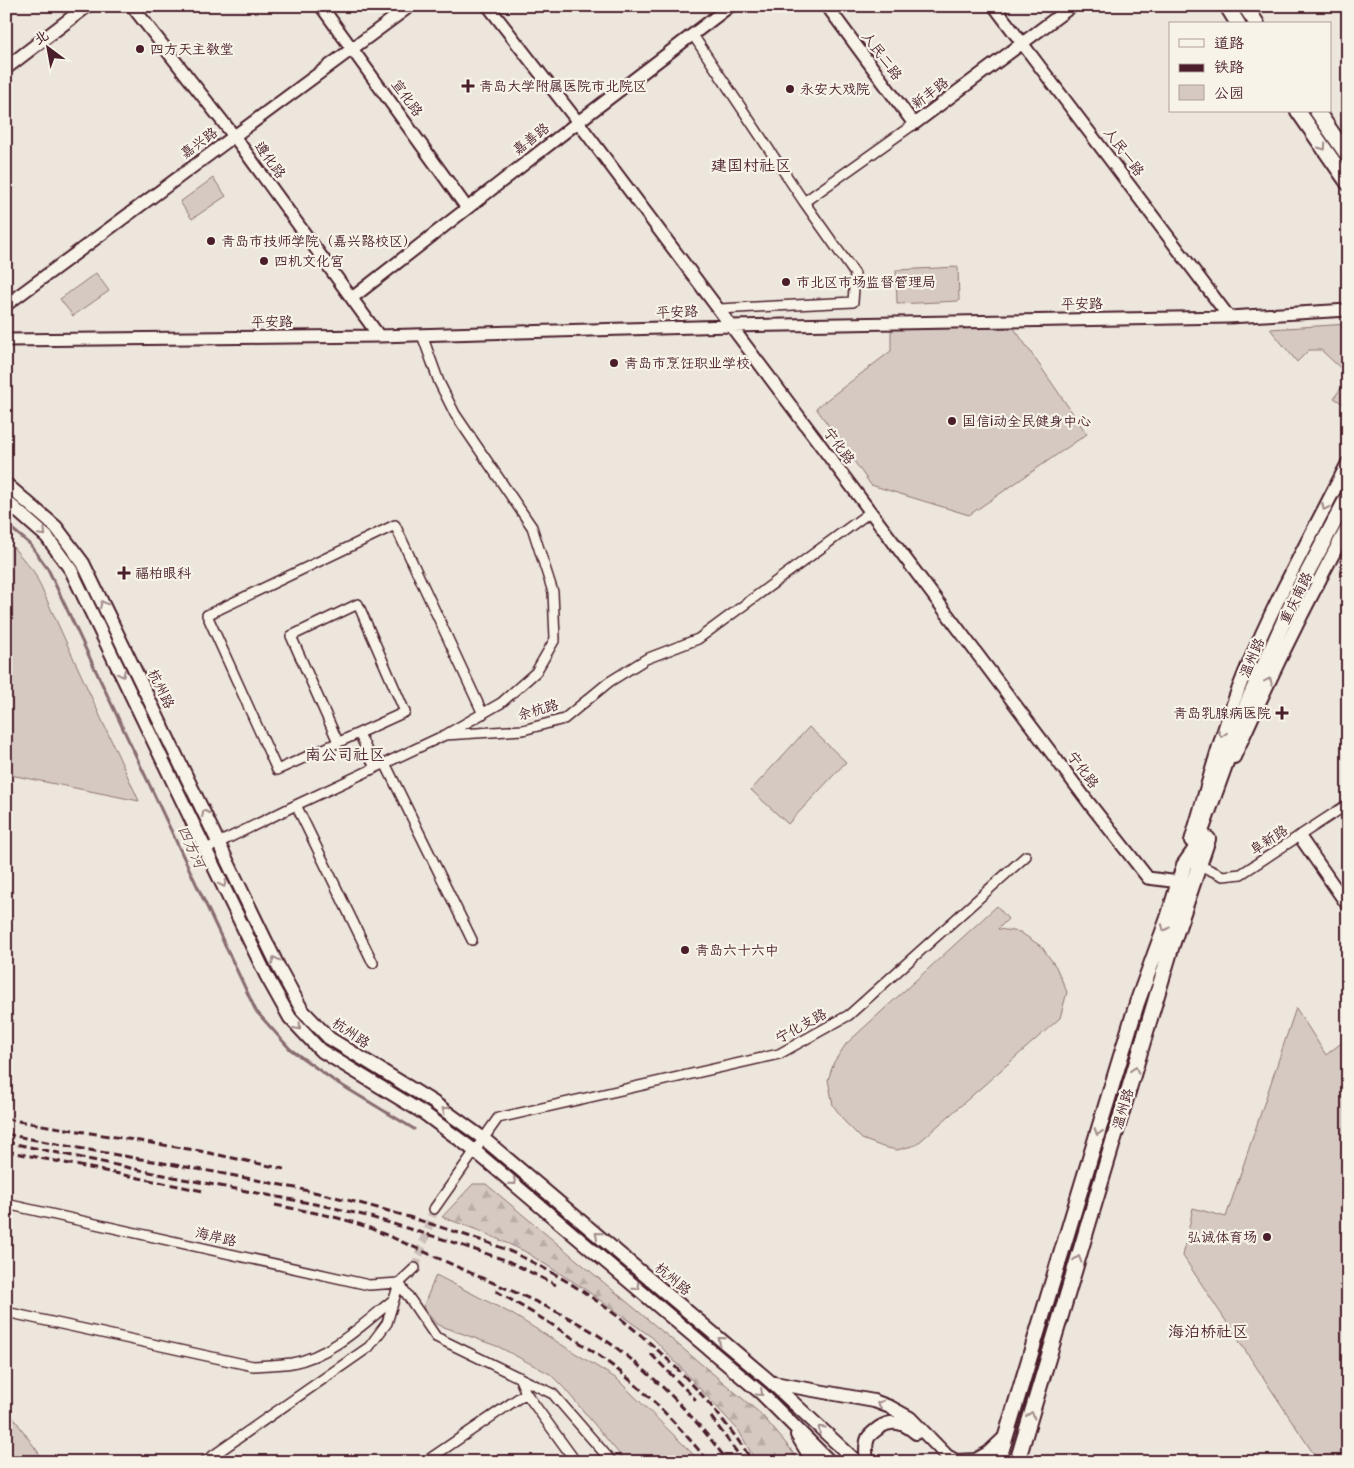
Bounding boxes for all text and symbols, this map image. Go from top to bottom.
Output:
north arrow [22,22,72,72]
legend [1169,22,1332,112]
text: 北 [31,26,52,48]
street label: 人民二路 [858,29,906,83]
text: 道路 [1214,34,1244,53]
place label: 四方天主教堂 [150,41,234,58]
marker: 四方天主教堂 [134,43,146,55]
text: 铁路 [1214,58,1244,77]
street label: 新丰路 [908,74,952,112]
street label: 宣化路 [388,76,426,120]
place label: 青岛大学附属医院市北院区 [479,78,647,95]
marker: 青岛大学附属医院市北院区 [461,79,475,93]
place label: 永安大戏院 [800,81,870,98]
marker: 永安大戏院 [784,83,796,95]
text: 公园 [1214,84,1244,103]
street label: 嘉善路 [509,119,553,159]
street label: 嘉兴路 [177,124,221,162]
street label: 人民一路 [1100,125,1148,179]
street label: 遵化路 [251,138,289,182]
one-way arrow [1317,141,1326,151]
district label: 建国村社区 [711,157,791,176]
place label: 青岛市技师学院（嘉兴路校区） [221,233,417,250]
marker: 青岛市技师学院（嘉兴路校区） [205,235,217,247]
place label: 四机文化宫 [274,253,344,270]
marker: 四机文化宫 [258,255,270,267]
place label: 市北区市场监督管理局 [796,274,936,291]
marker: 市北区市场监督管理局 [780,276,792,288]
street label: 平安路 [1061,295,1103,313]
street label: 平安路 [656,303,698,321]
street label: 平安路 [251,313,293,331]
place label: 青岛市烹饪职业学校 [624,355,750,372]
marker: 青岛市烹饪职业学校 [608,357,620,369]
place label: 国信i动全民健身中心 [962,413,1091,430]
marker: 国信i动全民健身中心 [946,415,958,427]
street label: 宁化路 [820,424,858,468]
one-way arrow [1321,502,1331,511]
one-way arrow [37,528,46,537]
place label: 福柏眼科 [135,565,192,582]
marker: 福柏眼科 [117,566,131,580]
street label: 重庆南路 [1276,569,1316,627]
one-way arrow [99,600,110,609]
street label: 温州路 [1236,635,1268,681]
street label: 杭州路 [144,666,178,712]
one-way arrow [116,669,126,678]
one-way arrow [1262,677,1273,686]
street label: 余杭路 [515,696,561,724]
place label: 青岛乳腺病医院 [1173,705,1271,722]
marker: 青岛乳腺病医院 [1275,706,1289,720]
one-way arrow [1218,730,1228,738]
district label: 南公司社区 [305,746,385,765]
street label: 宁化路 [1064,748,1102,792]
one-way arrow [201,809,211,818]
street label: 阜新路 [1247,821,1291,859]
water label: 四方河 [173,823,210,874]
one-way arrow [216,879,227,888]
one-way arrow [1160,923,1171,932]
place label: 青岛六十六中 [695,942,779,959]
marker: 青岛六十六中 [679,944,691,956]
one-way arrow [271,956,281,965]
street label: 宁化支路 [772,1005,830,1047]
street label: 杭州路 [329,1014,373,1052]
one-way arrow [292,1022,301,1031]
one-way arrow [1129,1067,1139,1075]
street label: 温州路 [1109,1086,1137,1132]
one-way arrow [441,1107,451,1116]
one-way arrow [1094,1128,1104,1136]
one-way arrow [507,1177,516,1186]
street label: 海岸路 [194,1224,238,1250]
place label: 弘诚体育场 [1187,1229,1257,1246]
one-way arrow [594,1231,603,1240]
marker: 弘诚体育场 [1261,1231,1273,1243]
one-way arrow [1072,1256,1082,1264]
street label: 杭州路 [651,1259,695,1299]
one-way arrow [631,1282,640,1291]
district label: 海泊桥社区 [1168,1323,1248,1342]
one-way arrow [718,1337,727,1346]
one-way arrow [755,1387,764,1396]
one-way arrow [877,1399,885,1409]
one-way arrow [1025,1411,1035,1420]
one-way arrow [818,1426,827,1435]

